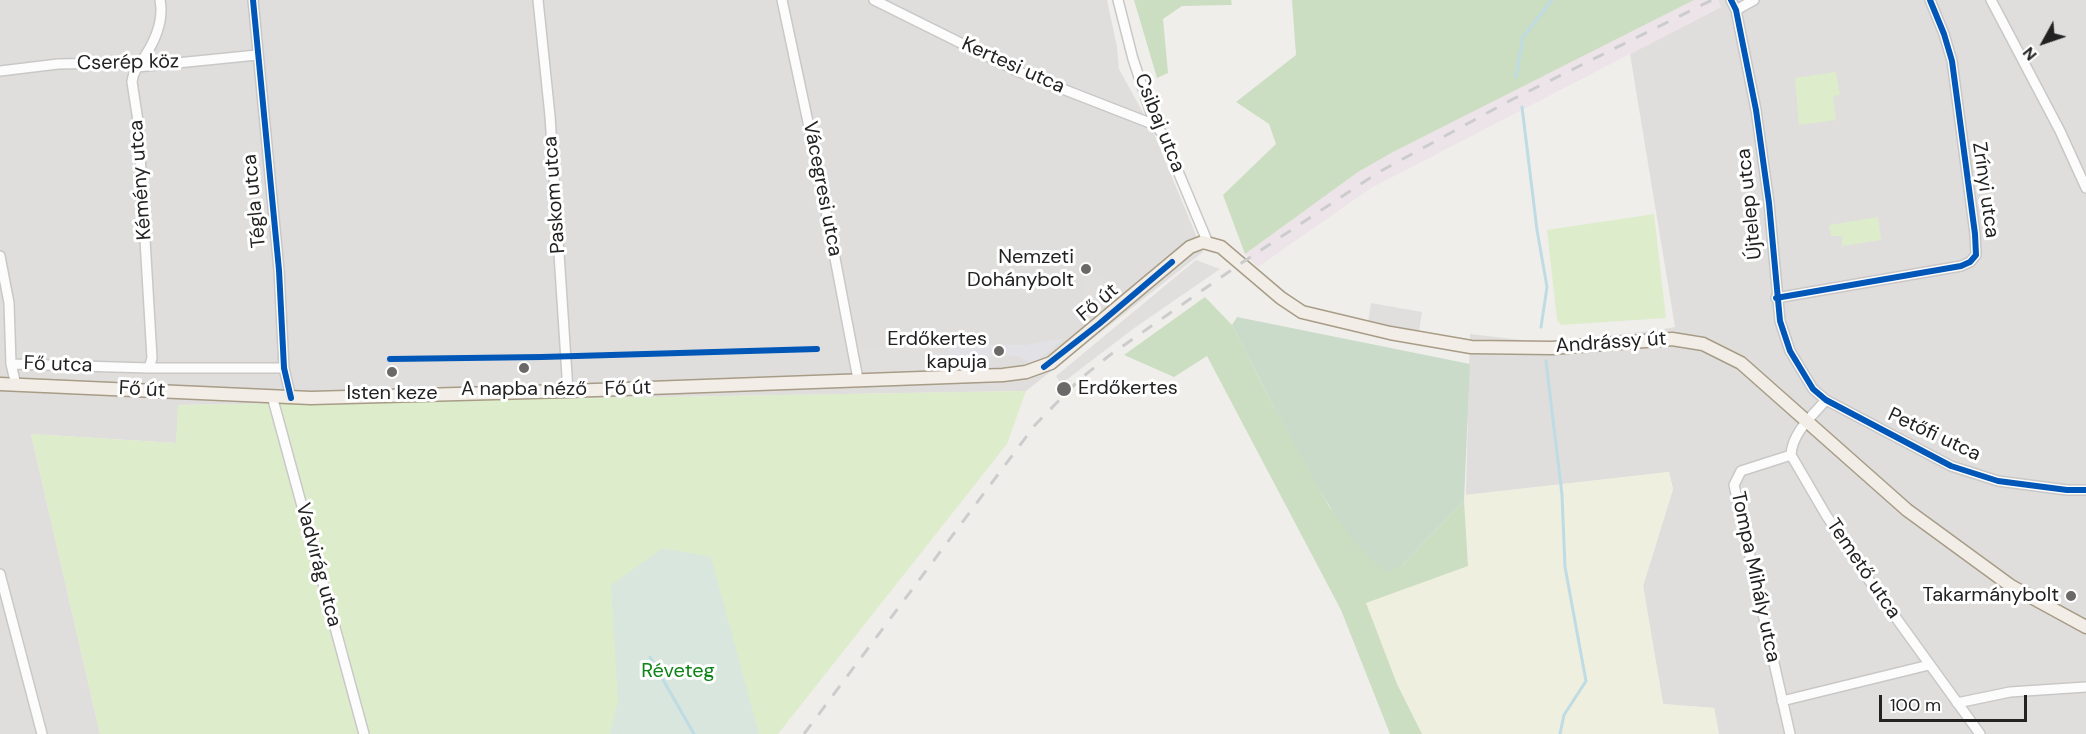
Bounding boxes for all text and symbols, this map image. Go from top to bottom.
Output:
north arrow [2014,12,2074,72]
street label: Kertesi utca [958,33,1068,99]
text: N [2018,43,2042,65]
street label: Cserép köz [77,50,179,76]
street label: Csibaj utca [1128,70,1190,176]
street label: Kémény utca [125,119,157,241]
street label: Vácegresi utca [797,120,847,258]
street label: Paskom utca [539,135,571,255]
street label: Zrínyi utca [1966,141,2004,239]
street label: Újtelep utca [1732,147,1768,261]
street label: Tégla utca [238,153,272,249]
place label: Nemzeti Dohánybolt [967,246,1074,293]
marker: Nemzeti Dohánybolt [1079,262,1093,276]
street label: Fő út [1072,279,1124,327]
street label: Andrássy út [1555,327,1667,359]
place label: Erdőkertes kapuja [887,328,987,375]
marker: Erdőkertes kapuja [992,344,1006,358]
street label: Fő utca [23,352,93,378]
marker: A napba néző [517,361,531,375]
marker: Isten keze [385,365,399,379]
street label: Fő út [604,376,652,402]
street label: Fő út [118,377,166,403]
place label: Erdőkertes [1078,377,1178,401]
place label: A napba néző [461,378,587,402]
marker: Erdőkertes [1055,380,1073,398]
place label: Isten keze [346,382,438,406]
street label: Petőfi utca [1884,403,1984,467]
street label: Tompa Mihály utca [1725,489,1785,665]
street label: Vadvirág utca [290,500,346,630]
street label: Temető utca [1821,514,1905,624]
place label: Takarmánybolt [1922,584,2059,608]
marker: Takarmánybolt [2064,589,2078,603]
park label: Réveteg [641,660,715,684]
scale bar [1882,683,2030,721]
text: 100 m [1890,693,1941,717]

